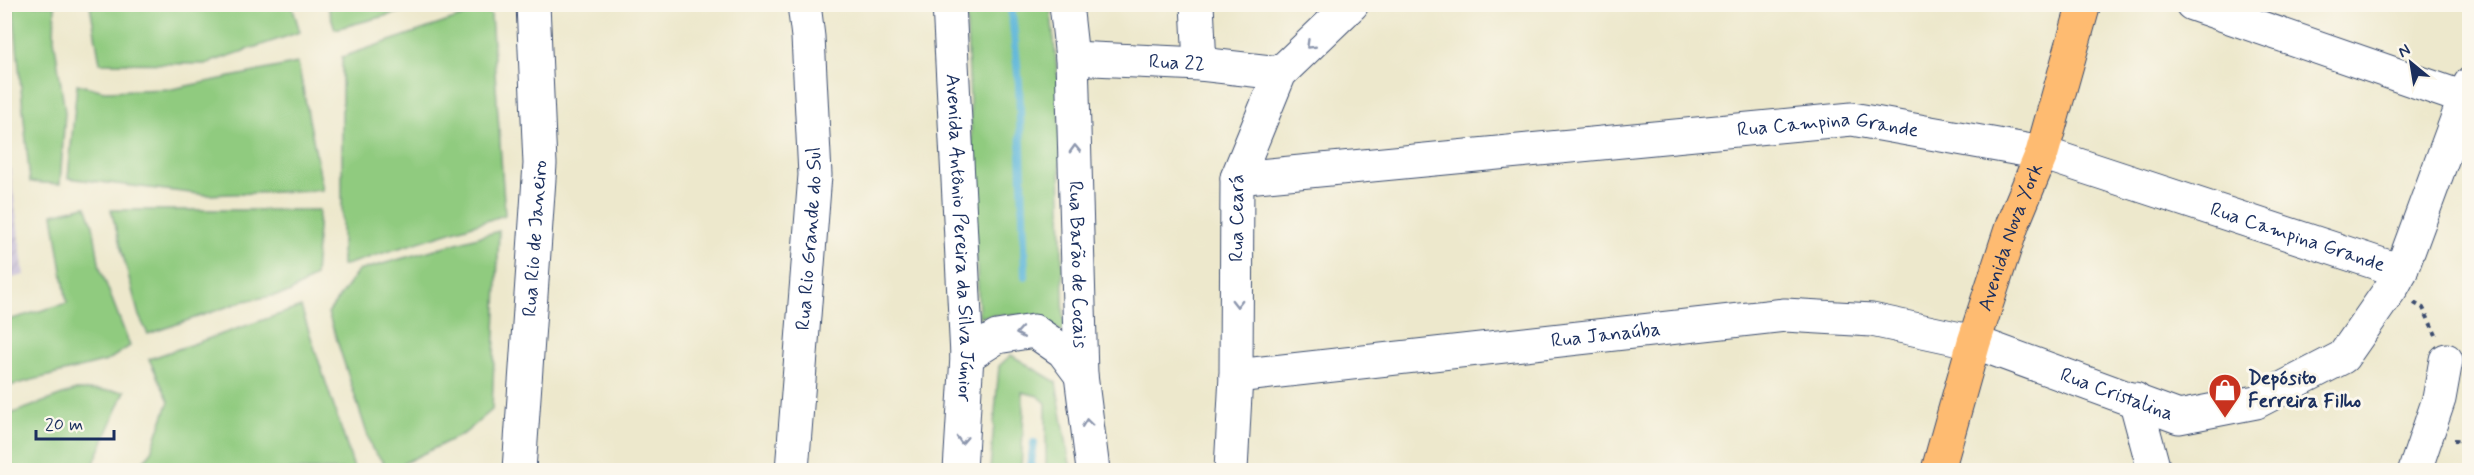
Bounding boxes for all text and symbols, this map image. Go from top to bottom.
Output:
north arrow [2381,33,2441,93]
one-way arrow [1306,38,1316,49]
text: N [2394,40,2414,63]
street label: Rua 22 [1148,48,1206,78]
street label: Avenida Antônio Pereira da Silva Júnior [939,73,981,403]
street label: Rua Campina Grande [1736,105,1921,144]
one-way arrow [1068,144,1081,153]
street label: Rua Rio Grande do Sul [789,146,829,331]
street label: Rua Rio de Janeiro [516,159,554,318]
street label: Avenida Nova York [1972,159,2050,314]
street label: Rua Ceará [1223,174,1251,262]
street label: Rua Barão de Cocais [1062,180,1094,349]
street label: Rua Campina Grande [2207,196,2389,278]
one-way arrow [1231,298,1243,307]
street label: Rua Janaúba [1550,315,1662,354]
one-way arrow [1015,327,1025,339]
street label: Rua Cristalina [2056,361,2177,427]
place label: Depósito Ferreira Filho [2248,365,2361,415]
shop icon: Depósito Ferreira Filho [2207,372,2243,419]
scale bar [36,403,114,441]
text: 20 m [45,413,83,437]
one-way arrow [1081,418,1094,428]
one-way arrow [956,436,969,445]

